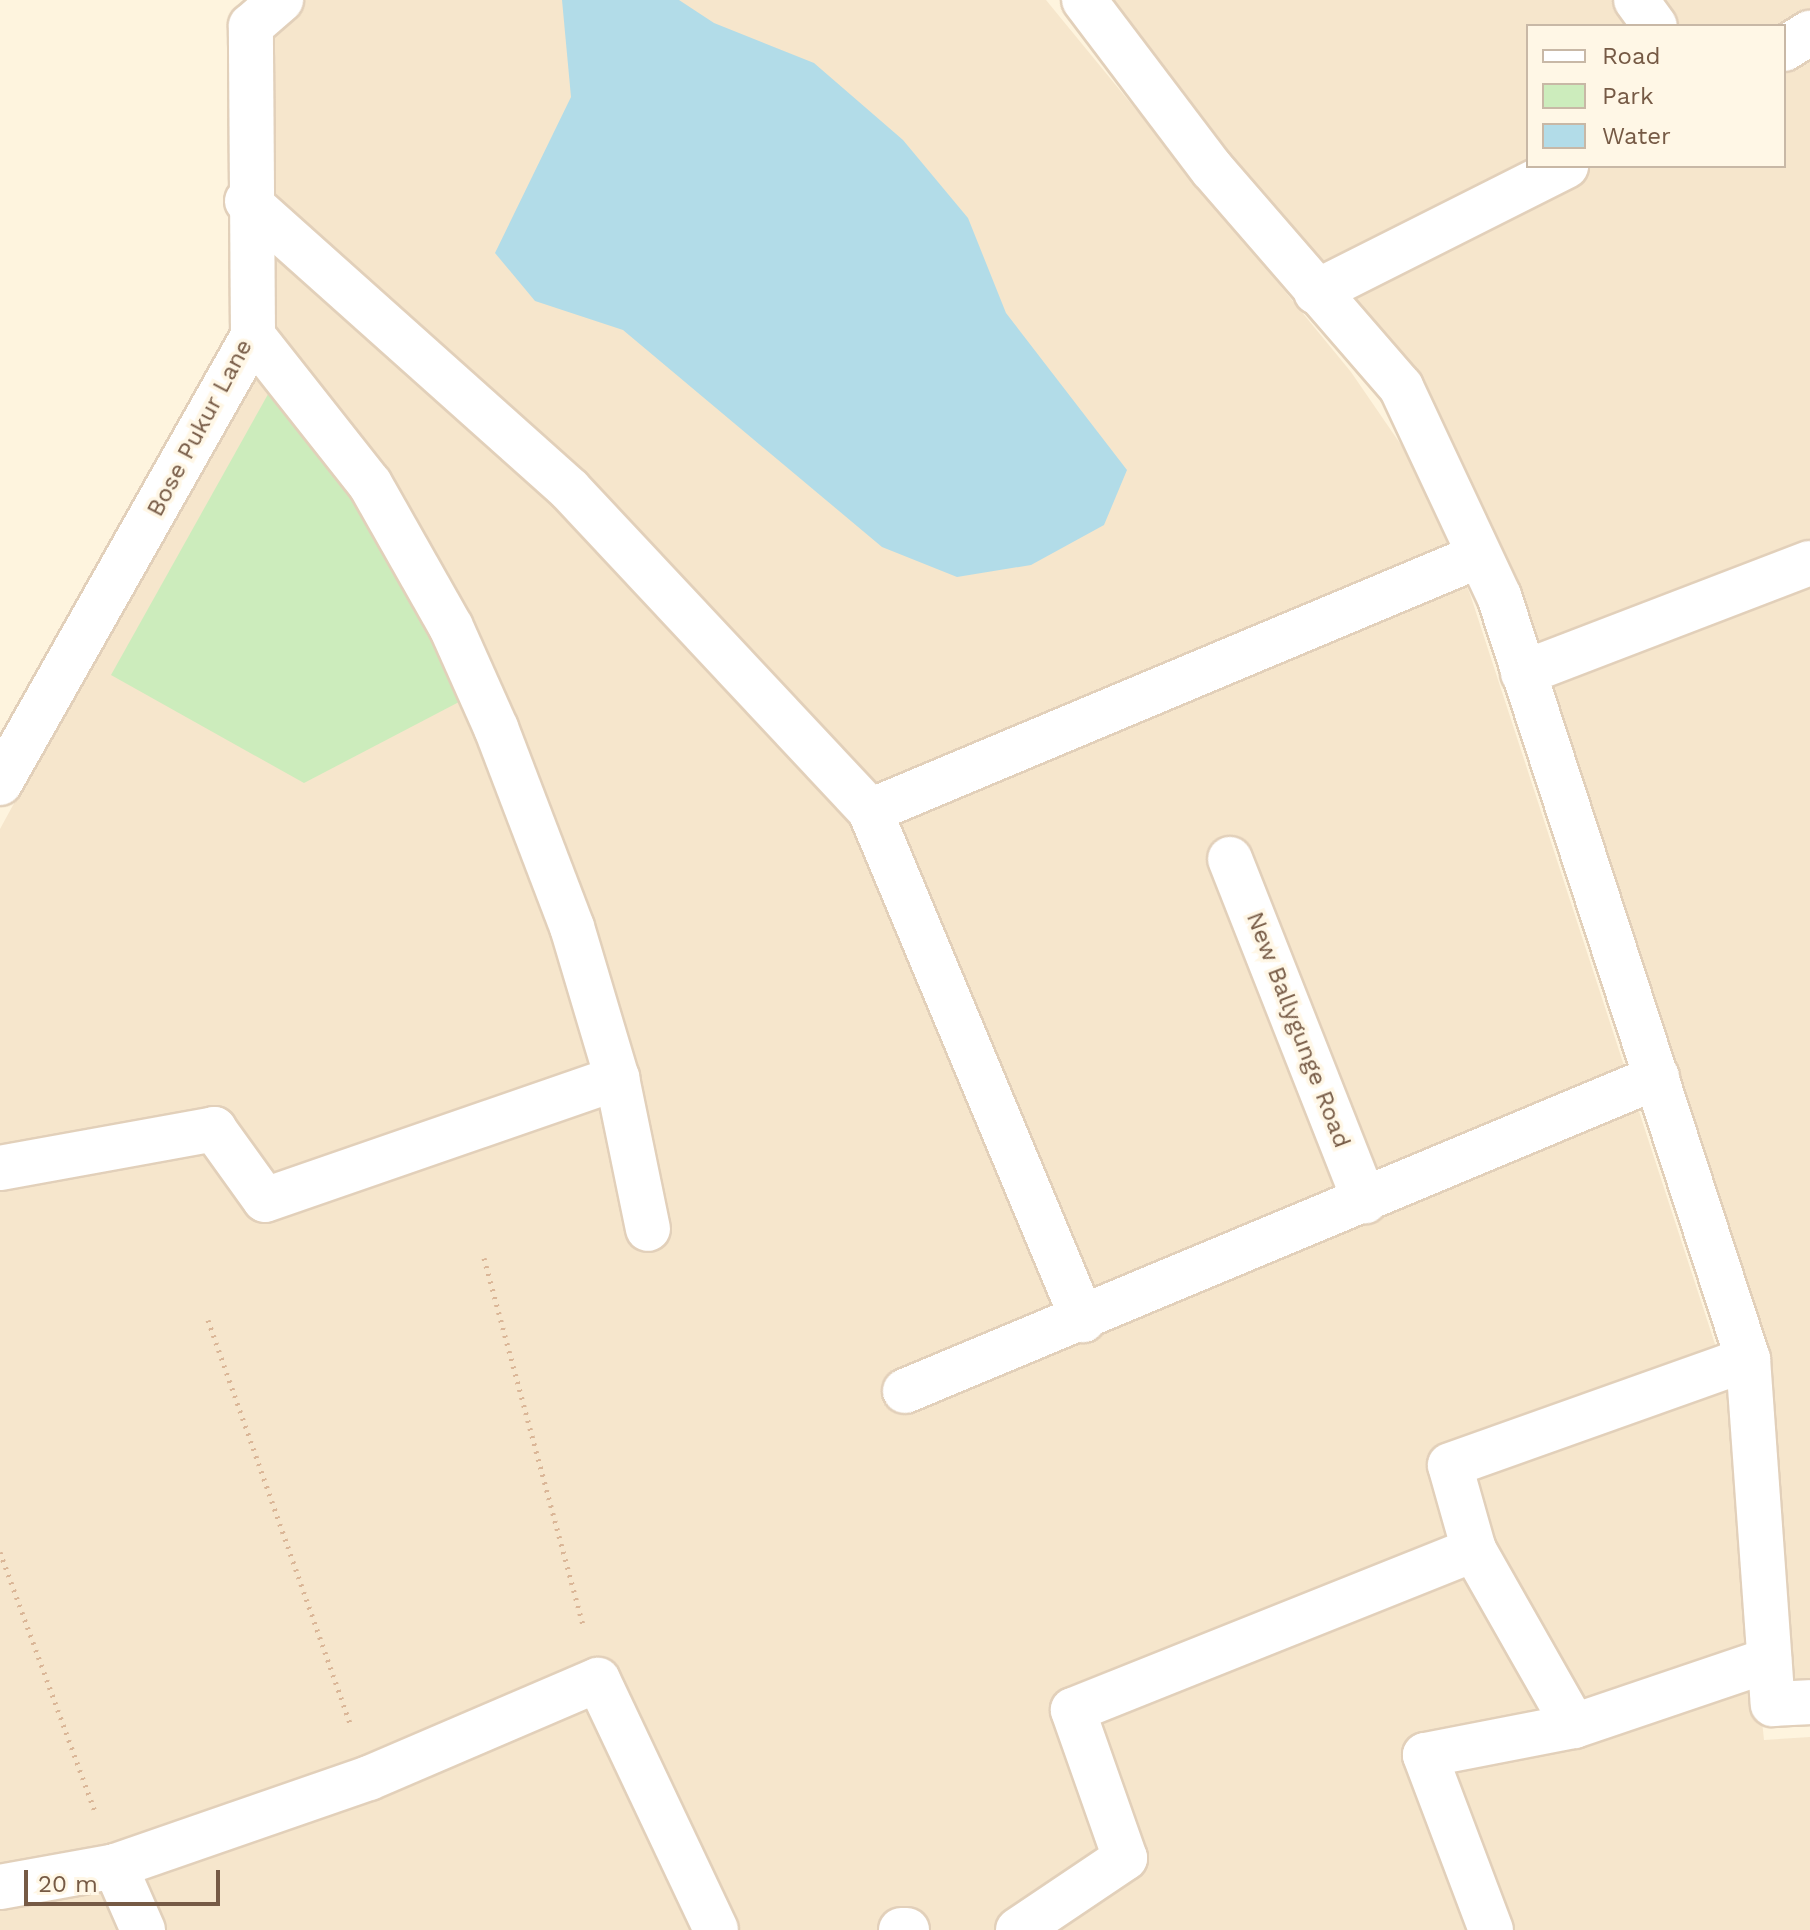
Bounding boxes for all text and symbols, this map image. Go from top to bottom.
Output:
legend [1526,24,1786,168]
text: Road [1602,42,1661,70]
text: Park [1602,82,1654,110]
text: Water [1602,122,1671,150]
street label: Bose Pukur Lane [141,334,259,522]
street label: New Ballygunge Road [1240,908,1356,1152]
scale bar [28,1854,224,1904]
text: 20 m [38,1870,98,1898]

